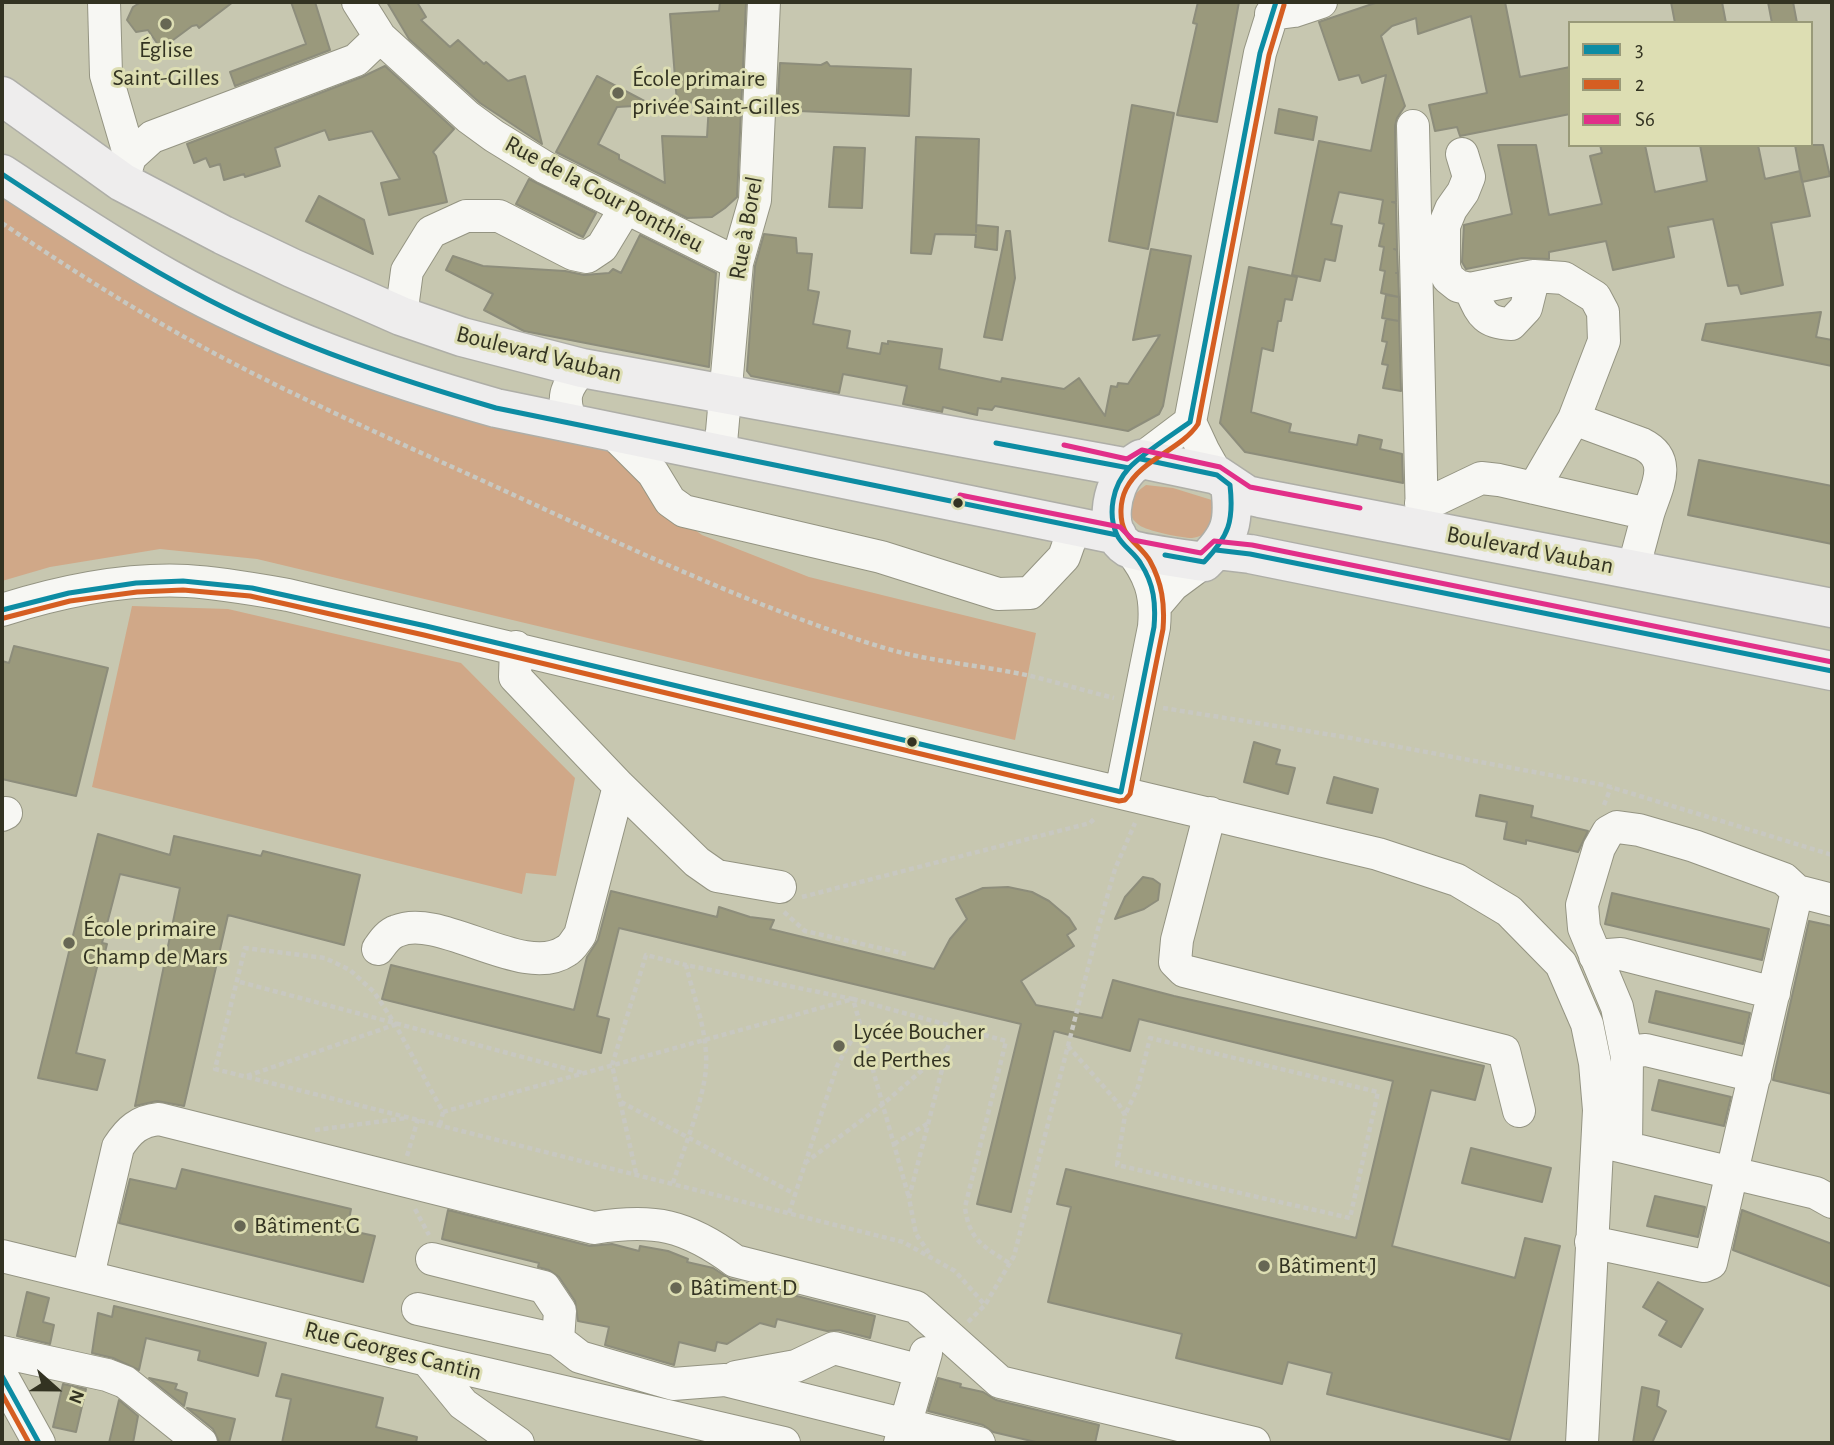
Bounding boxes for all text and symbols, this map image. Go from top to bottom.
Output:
marker: Église Saint-Gilles [158,16,174,32]
legend [1568,21,1813,147]
place label: Église Saint-Gilles [113,36,219,92]
text: 3 [1635,39,1644,60]
place label: École primaire privée Saint-Gilles [632,65,800,121]
text: 2 [1635,74,1645,95]
marker: École primaire privée Saint-Gilles [610,85,626,101]
text: S6 [1635,109,1655,130]
street label: Rue de la Cour Ponthieu [500,129,708,259]
street label: Rue à Borel [723,174,769,282]
street label: Boulevard Vauban [453,320,625,388]
unlabelled marker [951,496,965,510]
street label: Boulevard Vauban [1444,520,1616,580]
unlabelled marker [905,735,919,749]
place label: École primaire Champ de Mars [83,915,228,971]
marker: École primaire Champ de Mars [61,935,77,951]
place label: Lycée Boucher de Perthes [853,1018,985,1074]
marker: Lycée Boucher de Perthes [831,1038,847,1054]
place label: Bâtiment G [254,1212,360,1240]
marker: Bâtiment G [232,1218,248,1234]
place label: Bâtiment J [1278,1252,1377,1280]
marker: Bâtiment J [1256,1258,1272,1274]
place label: Bâtiment D [690,1274,797,1302]
marker: Bâtiment D [668,1280,684,1296]
street label: Rue Georges Cantin [301,1315,485,1387]
north arrow [21,1354,91,1424]
text: N [65,1387,87,1406]

